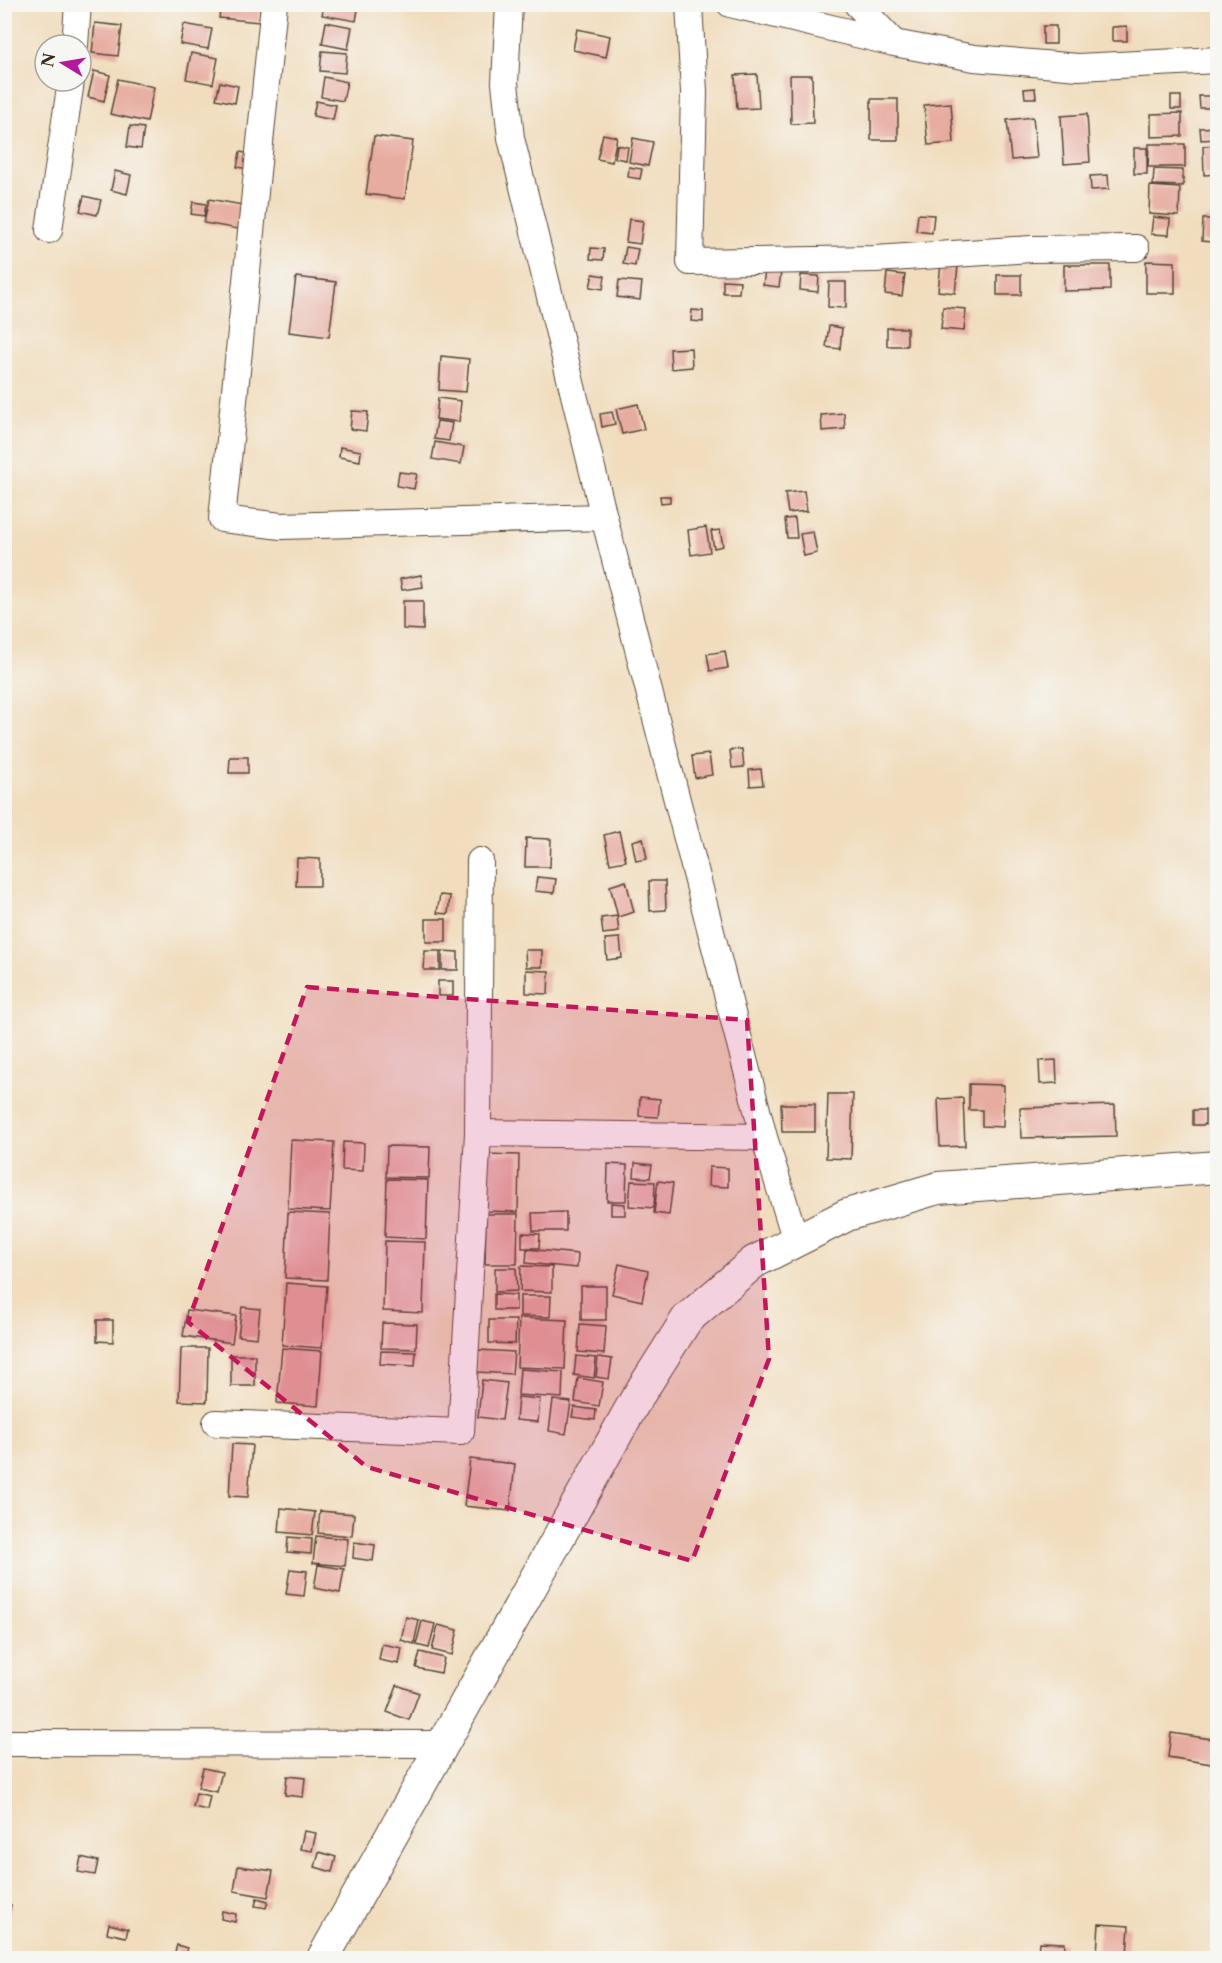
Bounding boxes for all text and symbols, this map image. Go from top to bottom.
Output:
north arrow [33,33,93,93]
text: N [37,51,59,69]

